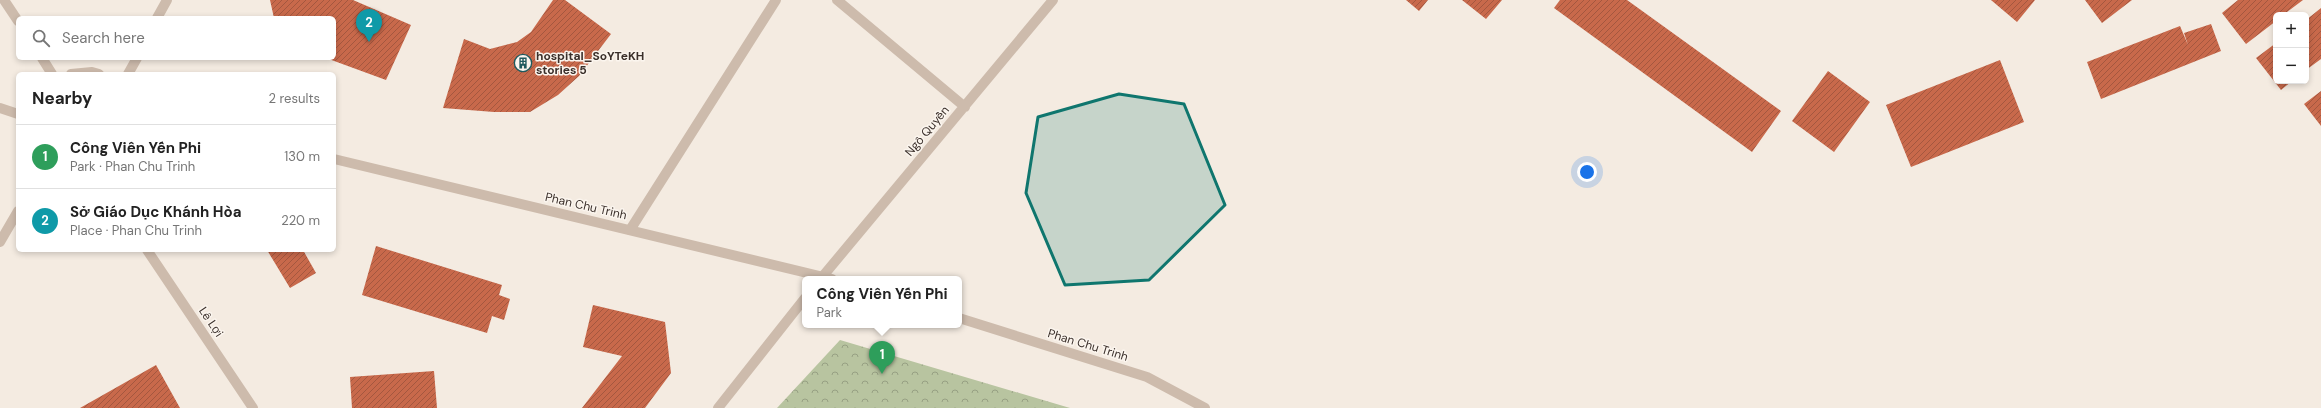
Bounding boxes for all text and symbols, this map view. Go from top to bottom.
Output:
pin: 2 [356,9,382,42]
map controls [2273,12,2309,84]
button: + [2273,12,2309,48]
search box [16,16,336,60]
icon: search [30,27,52,49]
text: Search here [62,28,145,48]
place label: hospital_SoYTeKH stories 5 [536,48,644,78]
button: − [2273,48,2309,84]
building icon: hospital_SoYTeKH stories 5 [513,53,533,73]
text: Nearby [32,87,92,109]
text: 2 results [269,90,320,107]
street label: Ngô Quyền [901,102,953,160]
text: Công Viên Yến Phi [70,138,201,158]
text: 1 [43,148,47,165]
text: 130 m [284,148,320,165]
text: Park · Phan Chu Trinh [70,158,195,175]
your location [1577,162,1597,182]
street label: Phan Chu Trinh [544,189,628,223]
text: Sở Giáo Dục Khánh Hòa [70,202,241,222]
text: 2 [41,212,49,229]
text: 220 m [281,212,320,229]
text: Place · Phan Chu Trinh [70,222,202,239]
popup [802,276,962,328]
text: Công Viên Yến Phi [816,284,948,304]
street label: Lê Lợi [195,304,227,340]
text: Park [816,304,842,321]
street label: Phan Chu Trinh [1046,325,1130,365]
pin: 1 [869,341,895,374]

